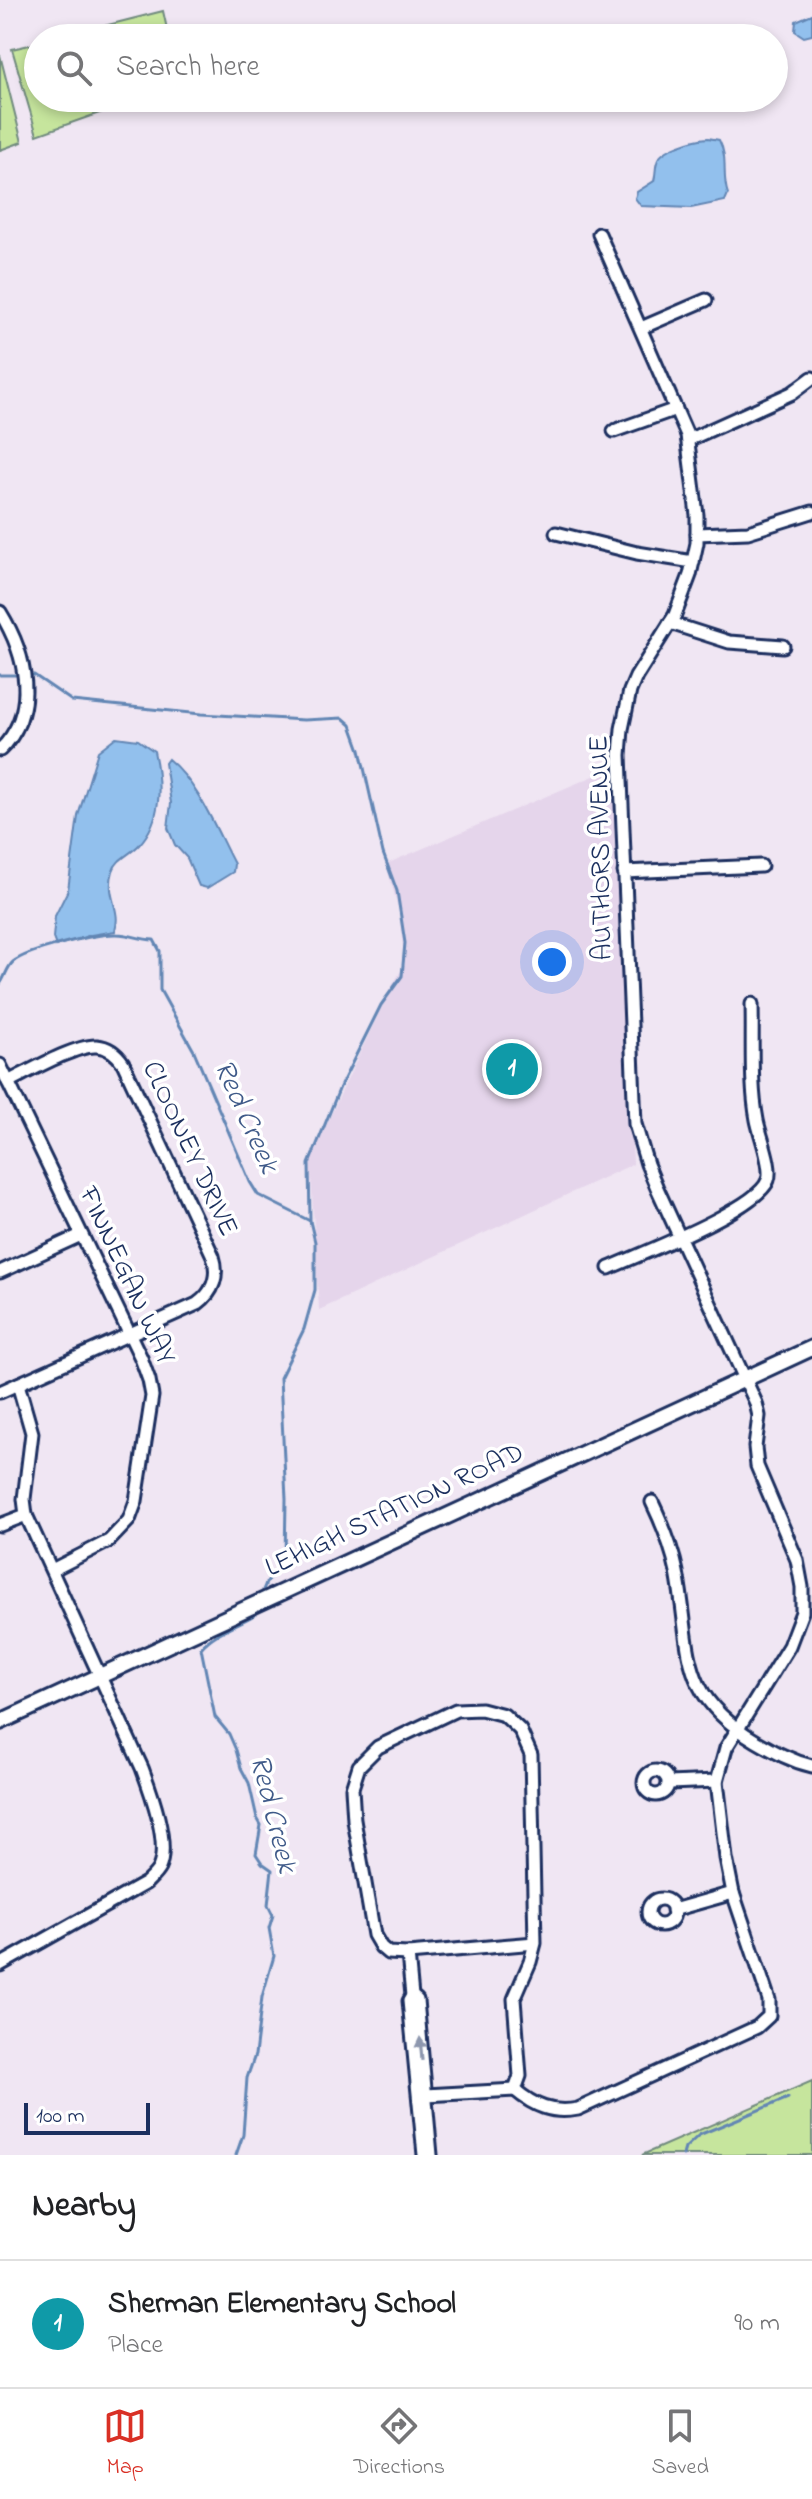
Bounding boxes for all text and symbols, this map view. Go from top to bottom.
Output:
search box [24,24,788,112]
icon: search [52,46,96,90]
text: Search here [116,46,260,90]
street label: AUTHORS AVENUE [580,735,624,961]
your location [532,942,572,982]
pin: 1 [486,1039,538,1099]
water label: Red Creek [200,1053,290,1183]
street label: CLOONEY DRIVE [130,1055,248,1243]
street label: FINNEGAN WAY [66,1179,185,1372]
street label: LEHIGH STATION ROAD [259,1433,531,1589]
water label: Red Creek [236,1750,308,1879]
one-way arrow [415,2037,428,2062]
scale bar [24,2099,150,2135]
text: 100 m [36,2101,85,2133]
text: Nearby [32,2182,136,2232]
text: Sherman Elementary School [108,2283,456,2327]
text: 1 [54,2305,62,2343]
text: 90 m [734,2305,780,2343]
text: Place [108,2327,163,2365]
tab: Map [103,2404,147,2484]
tab: Directions [354,2404,445,2484]
tab: Saved [651,2404,709,2484]

